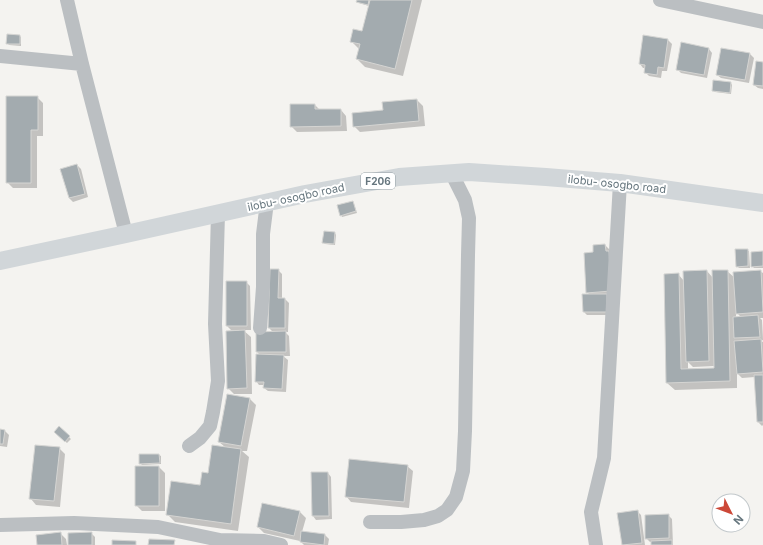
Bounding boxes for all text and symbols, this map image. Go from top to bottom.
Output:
street label: ilobu- osogbo road [567,172,667,196]
road number: F206 [361,173,395,189]
street label: ilobu- osogbo road [246,180,346,214]
north arrow [711,493,751,533]
text: N [730,512,746,527]

